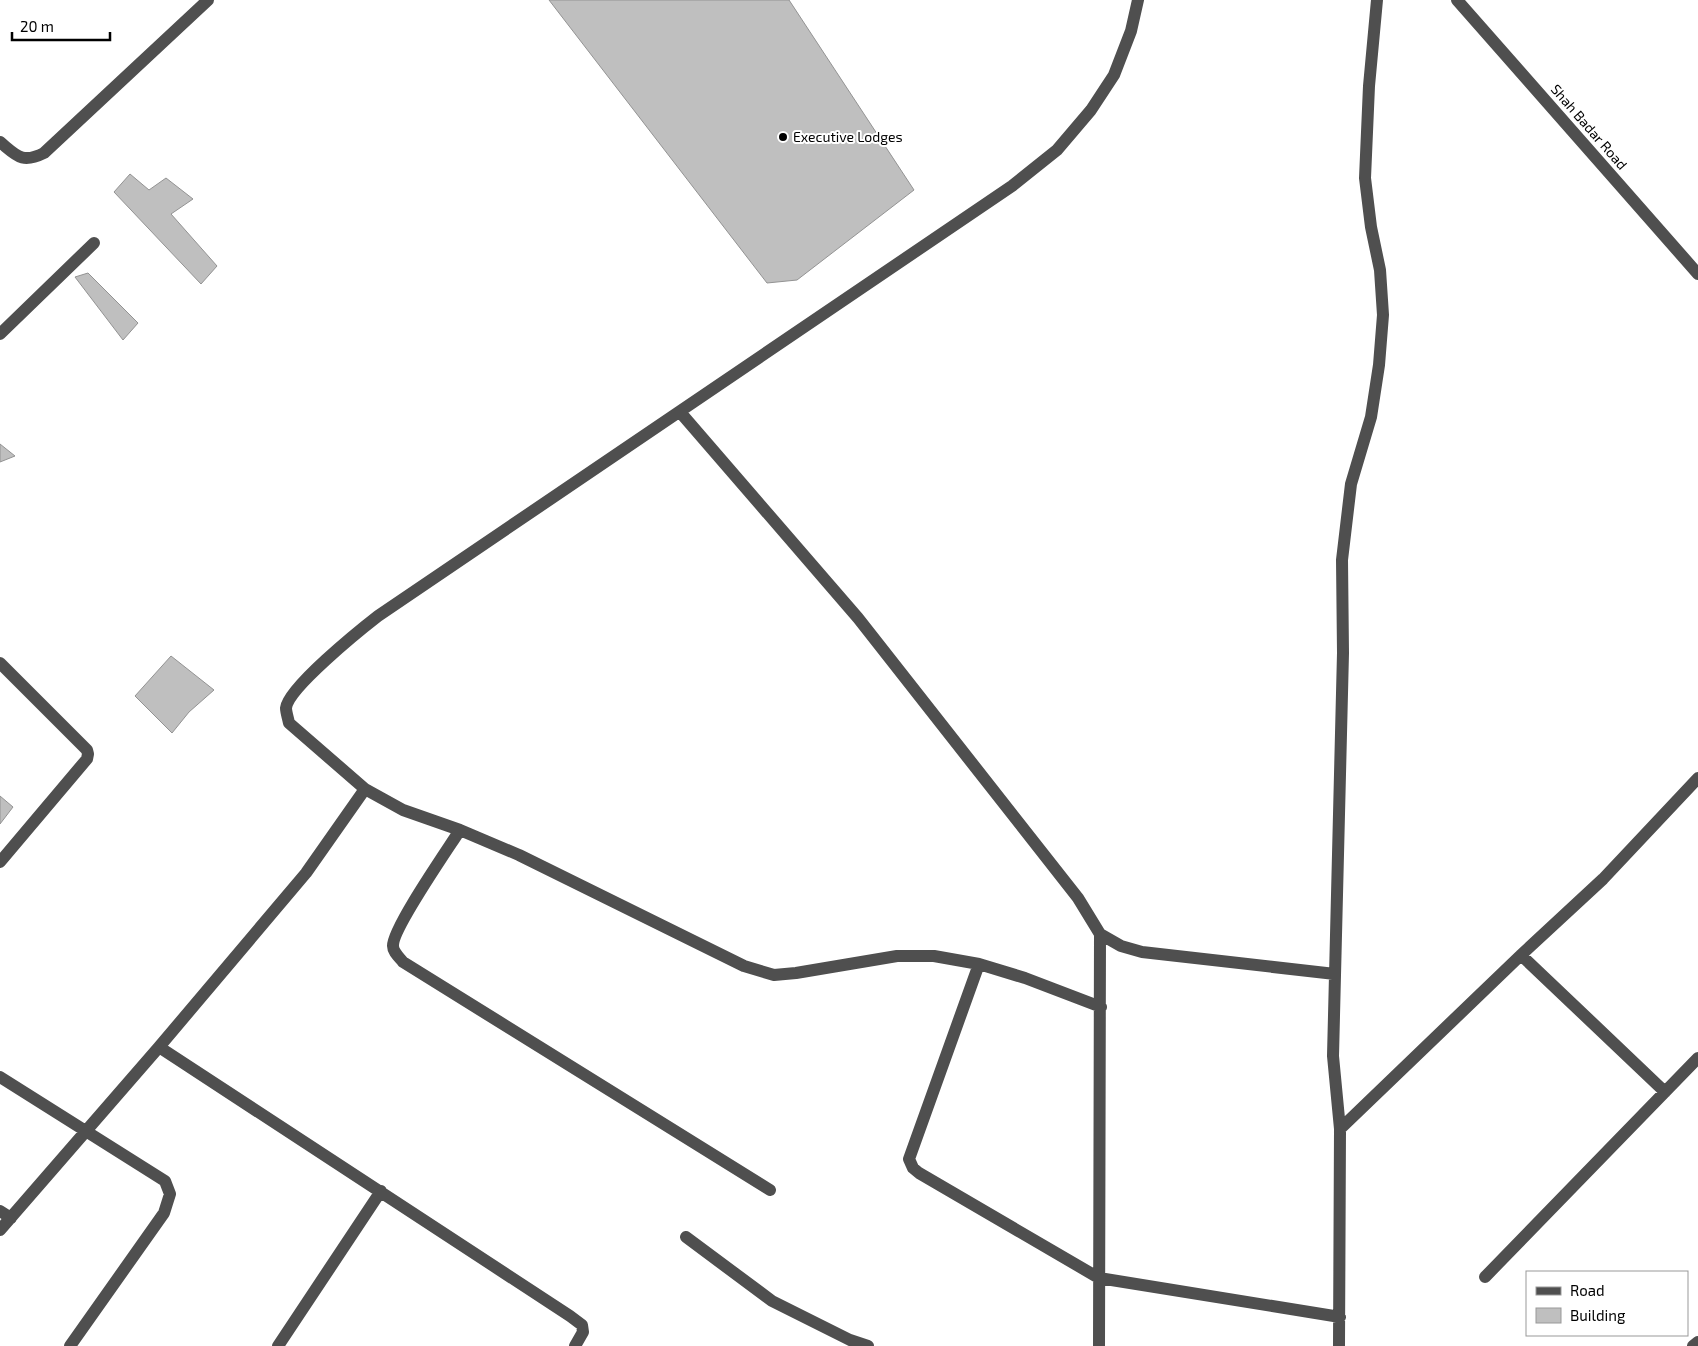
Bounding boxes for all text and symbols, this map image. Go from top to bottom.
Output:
scale bar [12,10,110,42]
text: 20 m [20,17,54,35]
street label: Shah Badar Road [1548,80,1631,173]
place label: Executive Lodges [793,128,903,145]
marker: Executive Lodges [777,131,789,143]
legend [1526,1271,1688,1336]
text: Road [1570,1281,1605,1299]
text: Building [1570,1306,1626,1324]

